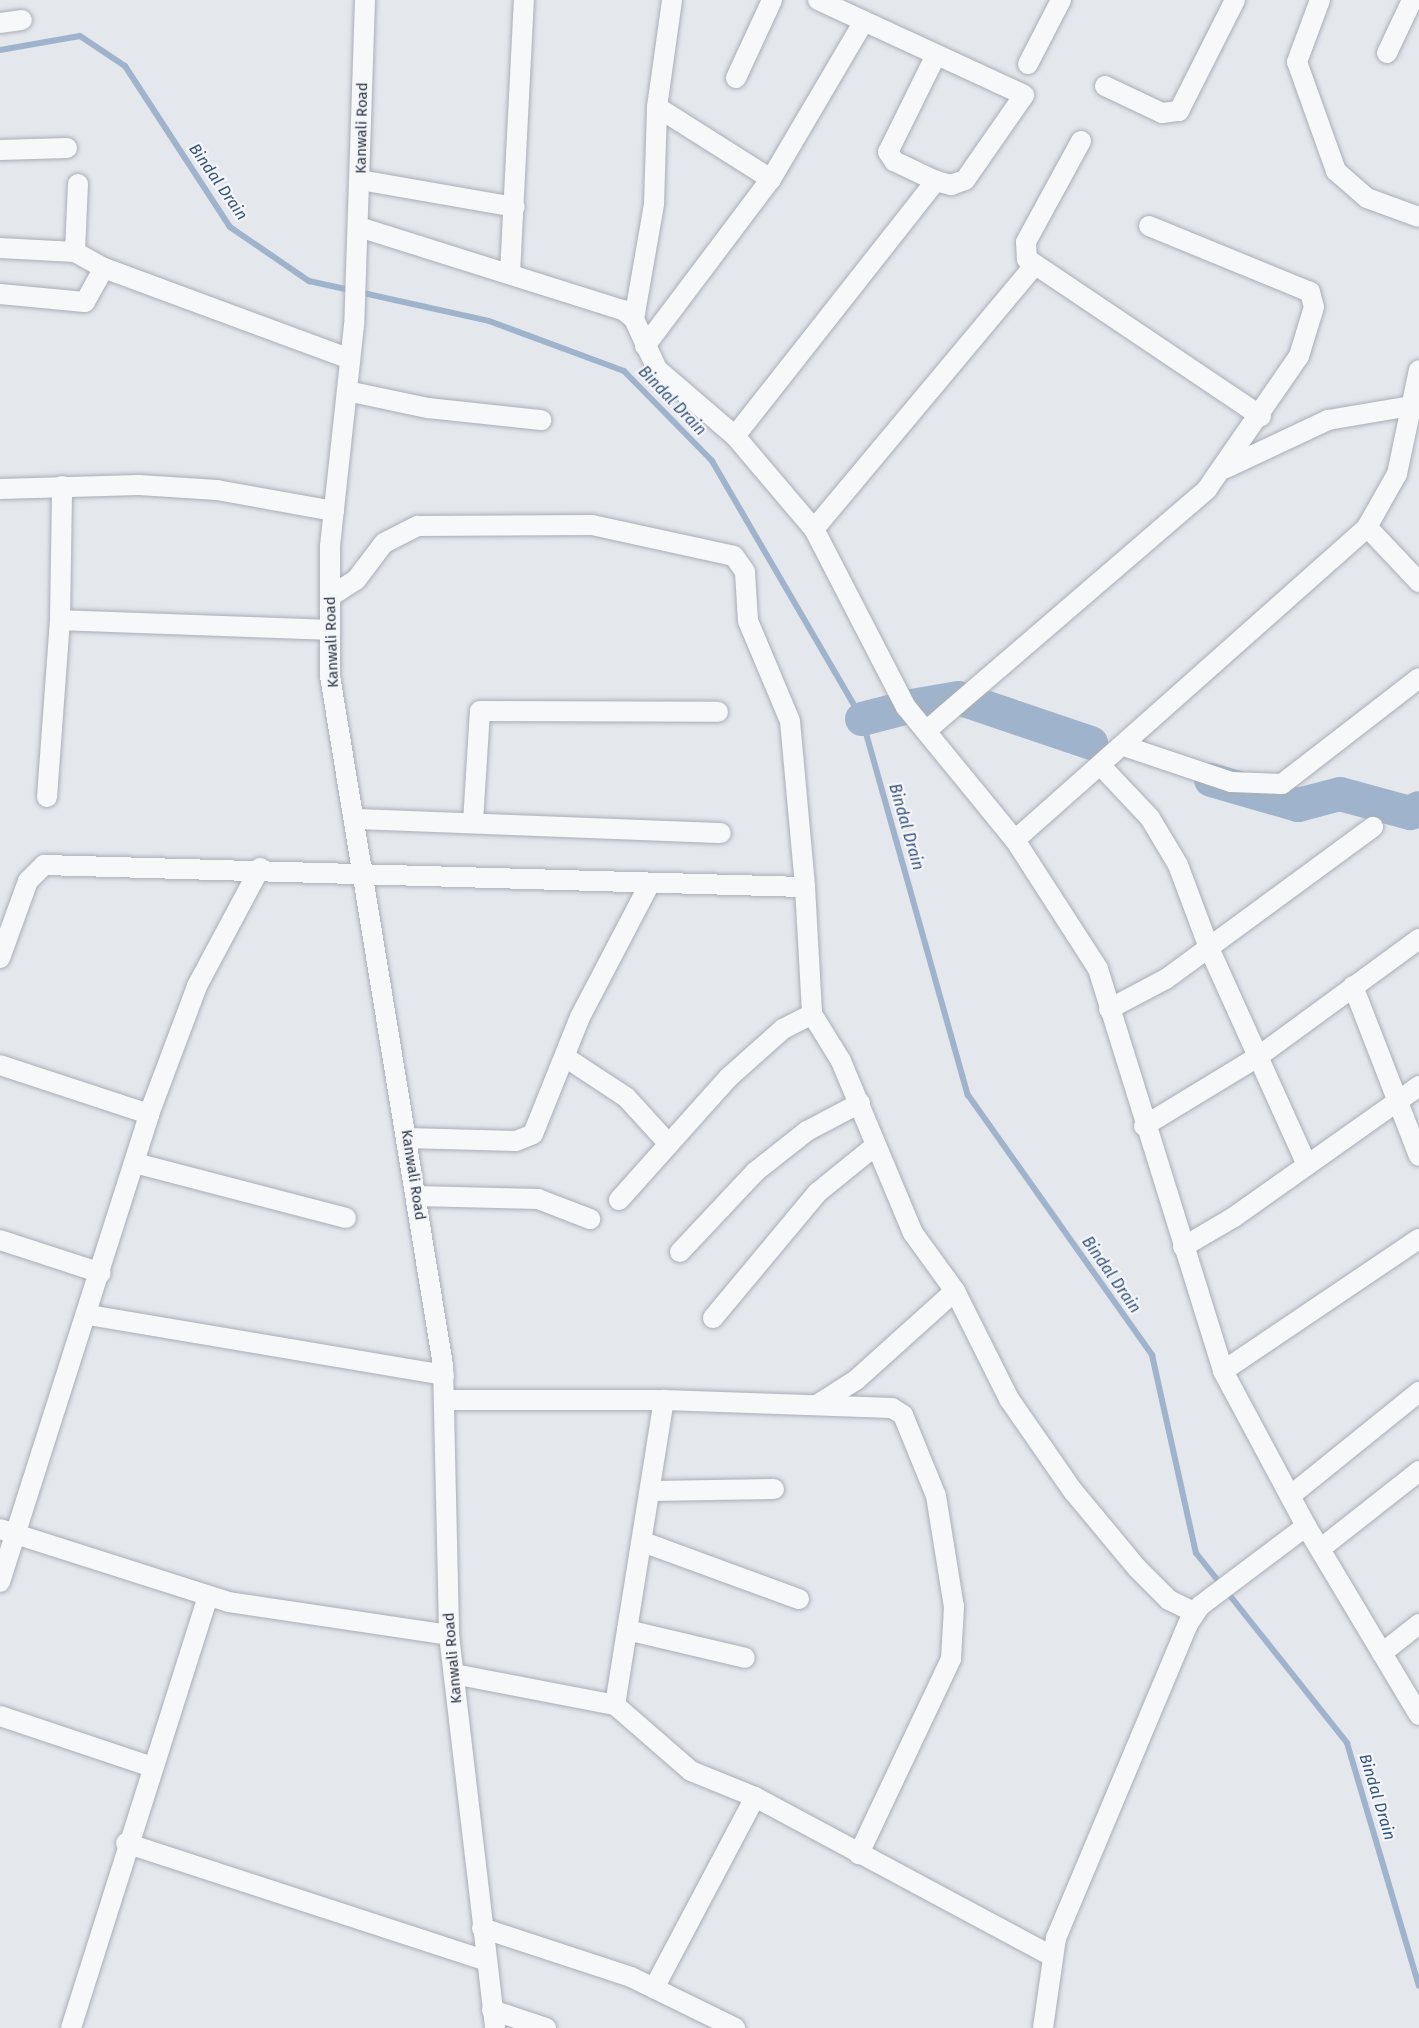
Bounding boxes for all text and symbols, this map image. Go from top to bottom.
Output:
street label: Kanwali Road [352,82,372,174]
water label: Bindal Drain [185,140,251,224]
water label: Bindal Drain [634,362,710,440]
street label: Kanwali Road [321,596,343,688]
water label: Bindal Drain [884,781,928,873]
street label: Kanwali Road [397,1128,429,1222]
water label: Bindal Drain [1078,1233,1144,1317]
street label: Kanwali Road [440,1612,466,1704]
water label: Bindal Drain [1355,1751,1399,1843]

